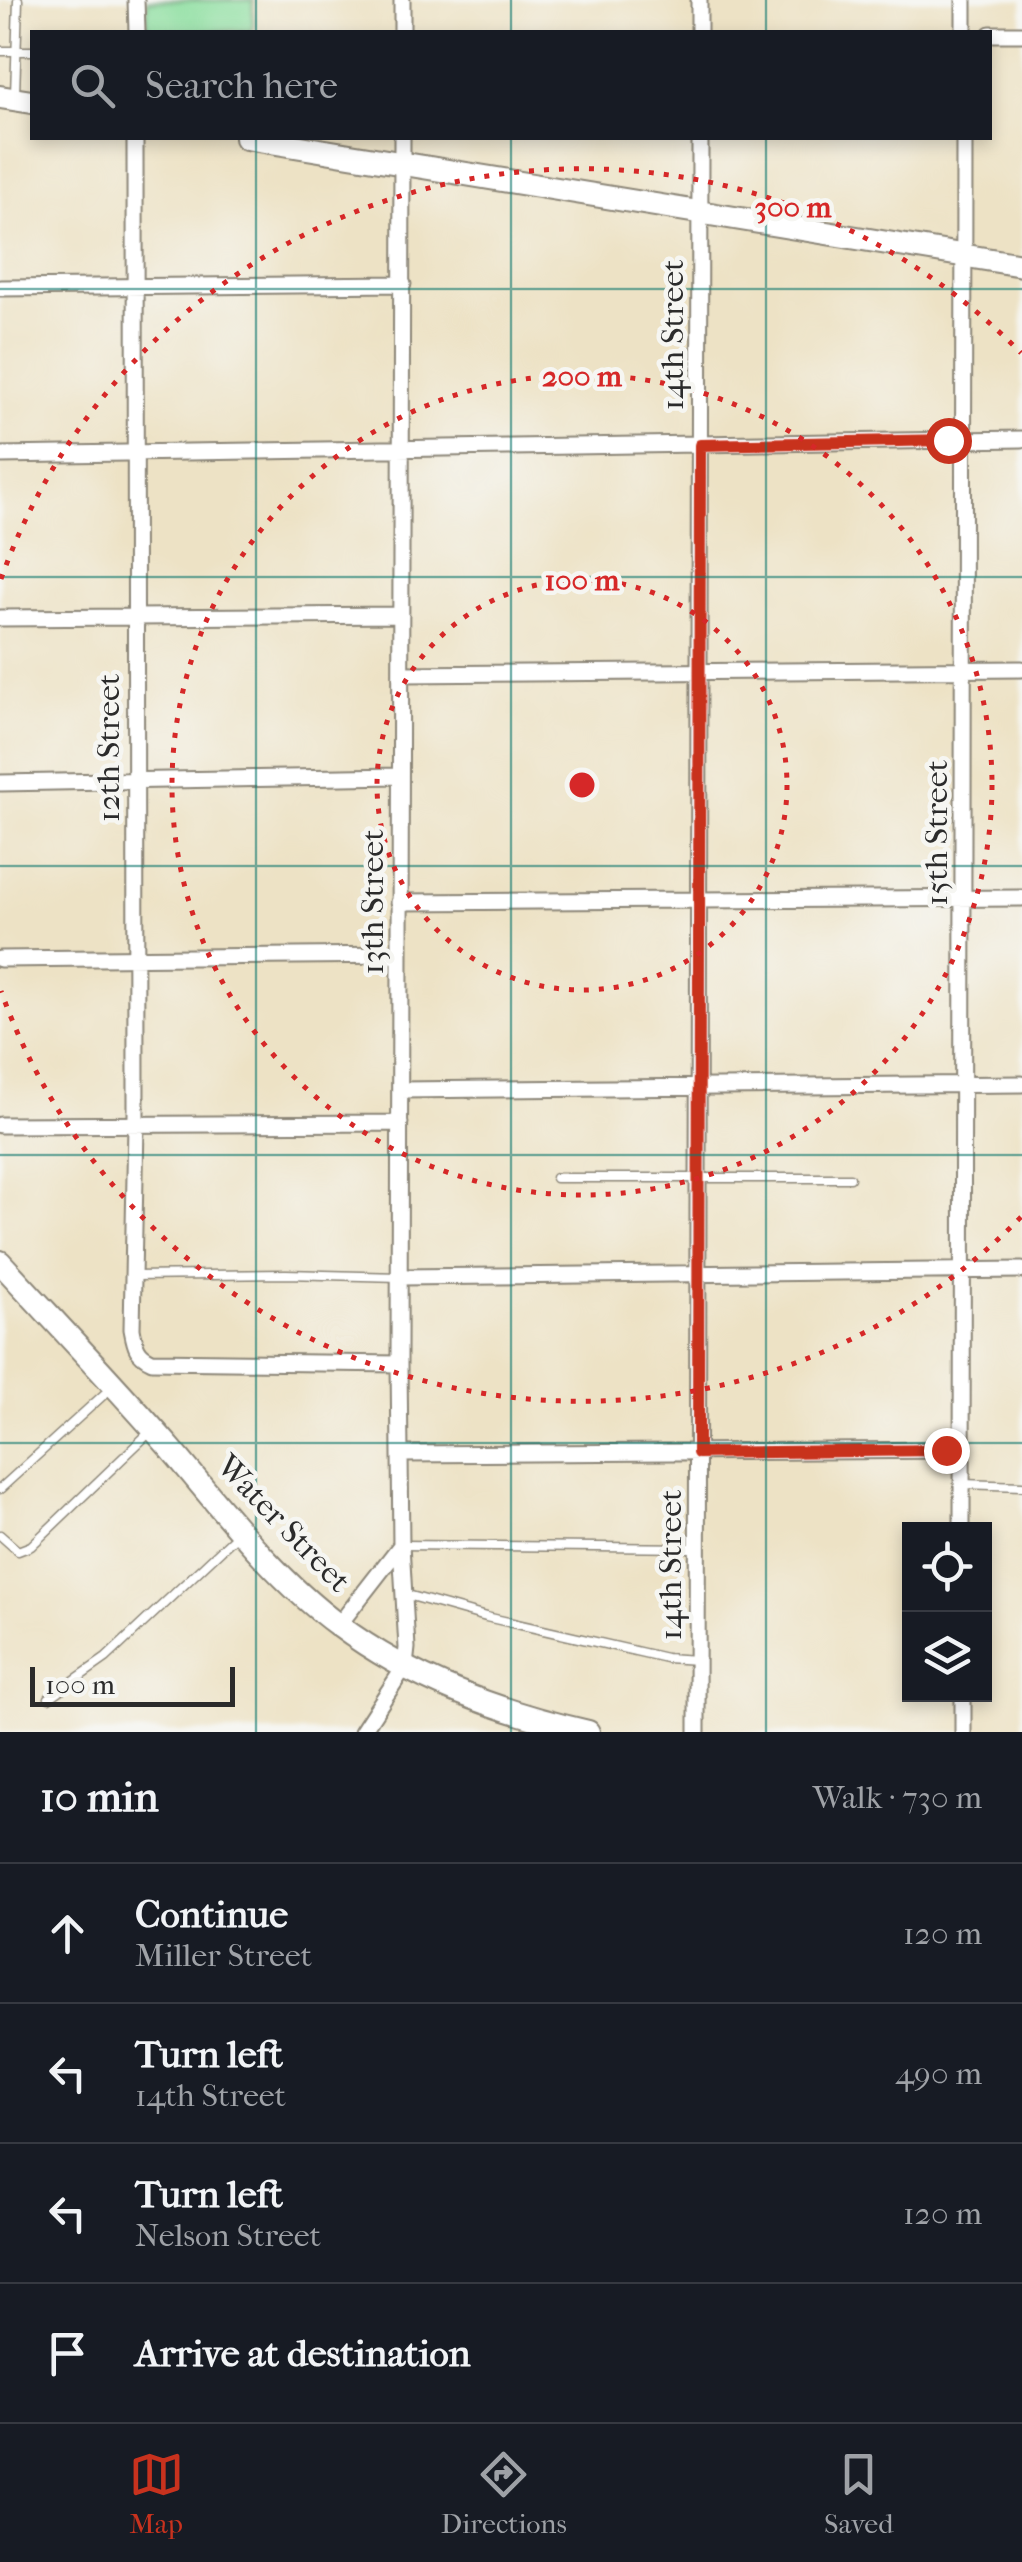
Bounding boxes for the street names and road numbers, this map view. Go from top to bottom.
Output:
street label: 14th Street [654,259,691,411]
street label: 12th Street [90,673,127,822]
street label: 15th Street [918,760,955,906]
street label: 13th Street [354,829,391,975]
street label: Water Street [208,1446,359,1600]
street label: 14th Street [652,1489,689,1641]

